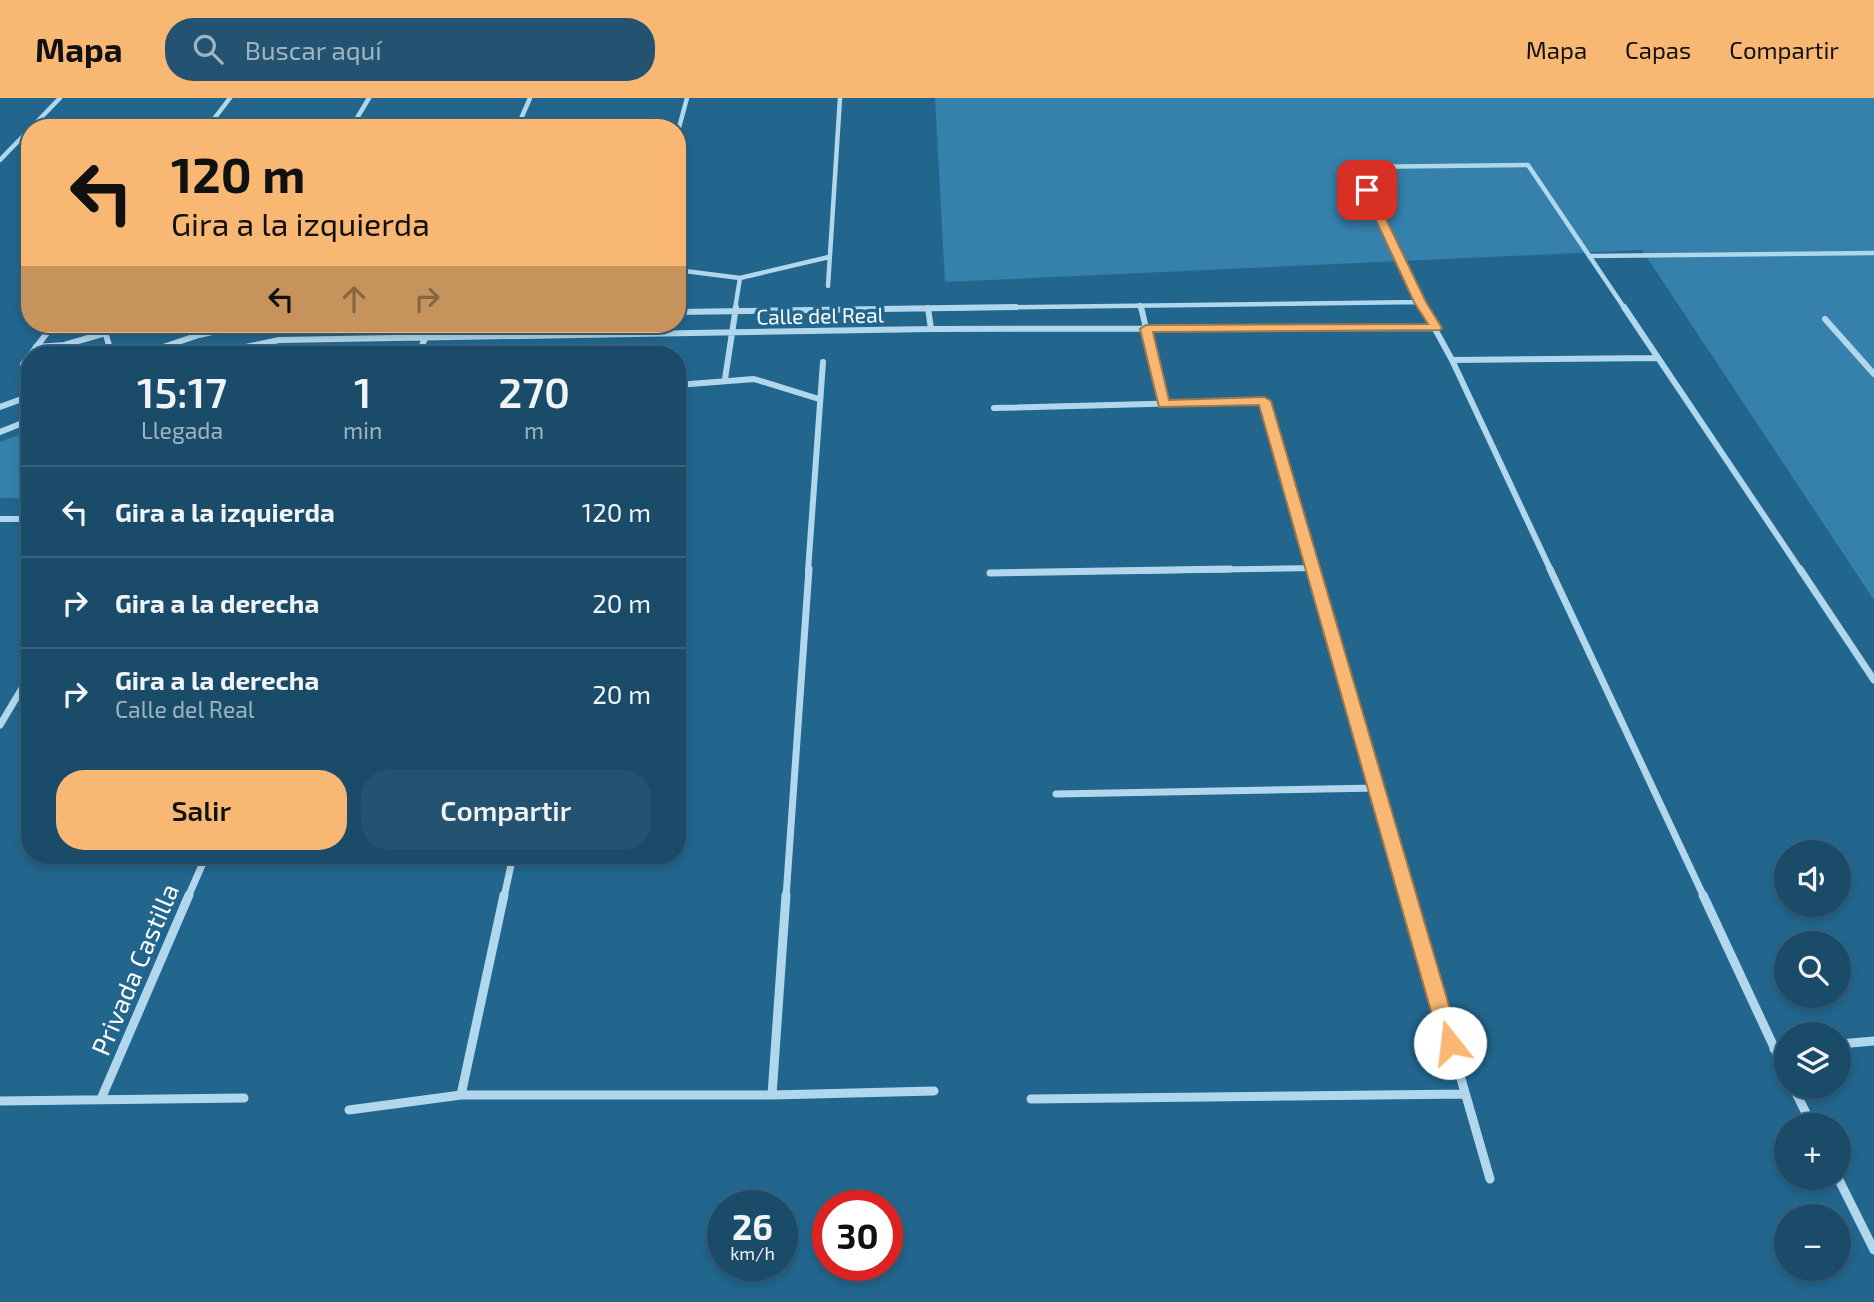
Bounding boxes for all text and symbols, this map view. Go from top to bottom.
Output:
search box [165,18,655,81]
text: Mapa [35,29,123,69]
icon: search [189,30,227,68]
text: Buscar aquí [245,34,382,65]
text: Mapa [1526,35,1587,64]
text: Capas [1625,35,1691,64]
text: Compartir [1729,35,1839,64]
text: 120 m [171,144,305,203]
icon: left [56,147,147,238]
pin [1337,160,1397,220]
icon: arrive [1348,171,1386,209]
text: Gira a la izquierda [171,204,430,242]
icon: left [262,280,300,318]
icon: ahead [335,280,373,318]
icon: right [408,280,446,318]
street label: Calle del Real [756,301,885,329]
text: 15:17 [137,366,227,416]
text: 1 [354,366,371,416]
text: 270 [498,366,570,416]
text: Llegada [141,416,223,444]
text: min [343,416,382,444]
text: m [524,416,544,444]
icon: left [56,493,94,531]
text: Gira a la izquierda [115,496,335,527]
text: 120 m [582,496,651,527]
icon: right [56,584,94,622]
text: Gira a la derecha [115,587,319,618]
text: 20 m [592,587,651,618]
text: Gira a la derecha [115,664,319,695]
icon: right [56,675,94,713]
text: 20 m [592,678,651,709]
text: Calle del Real [115,695,255,723]
button: Salir [56,770,347,850]
button: Compartir [361,770,651,850]
map controls [1774,840,1851,1281]
button: sound [1774,840,1851,917]
street label: Privada Castilla [84,878,184,1060]
button: search [1774,931,1851,1008]
position arrow [1413,1006,1487,1080]
button: layers [1774,1022,1851,1099]
button: + [1774,1113,1851,1190]
speed limit sign: 30 [812,1190,903,1281]
button: − [1774,1204,1851,1281]
text: 26 [732,1205,773,1247]
text: km/h [730,1242,775,1264]

